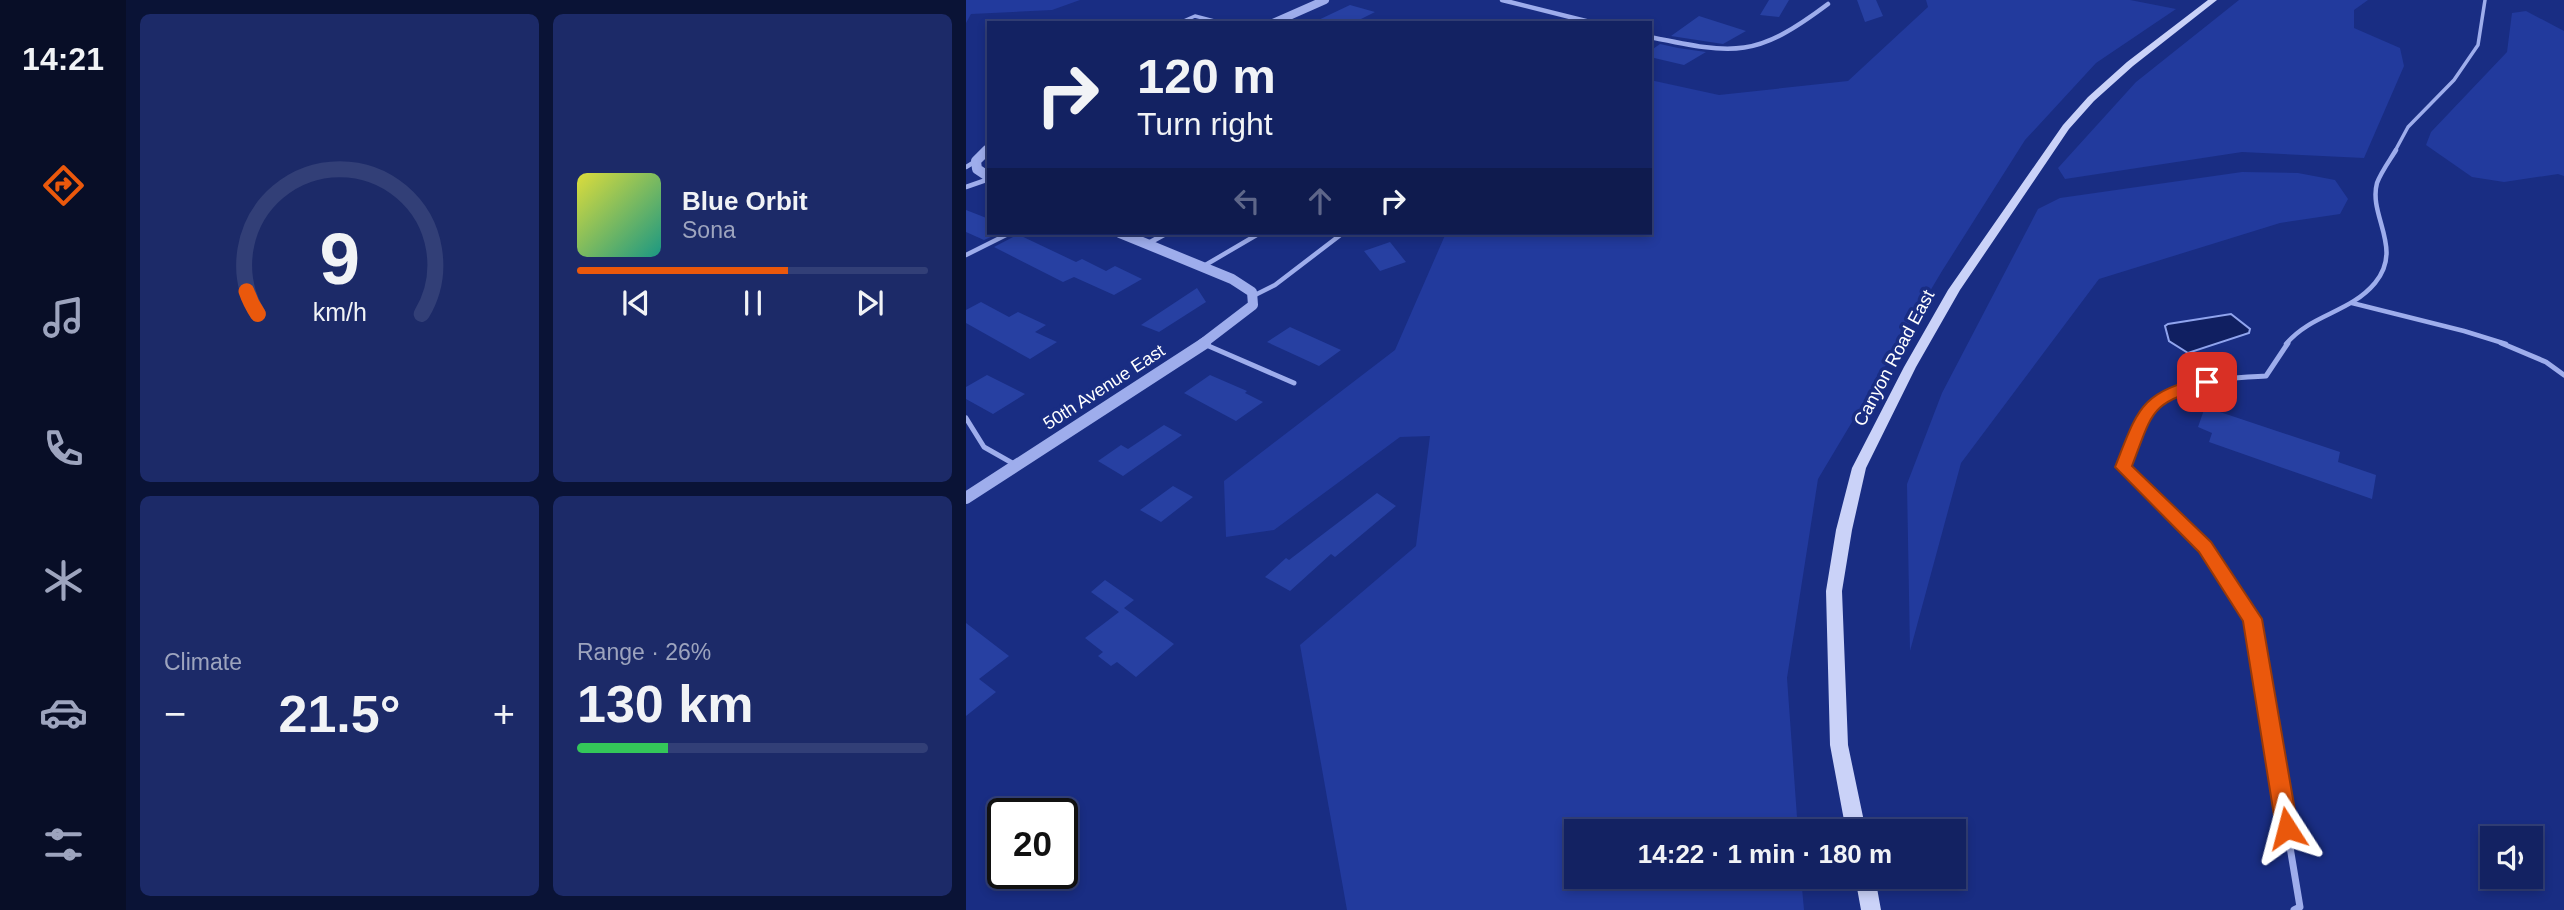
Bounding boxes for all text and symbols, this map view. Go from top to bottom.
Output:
text: 14:21 [22,41,104,77]
icon: right [1022,49,1113,140]
text: 120 m [1137,49,1276,103]
text: Turn right [1137,106,1273,142]
icon: directions [39,161,88,210]
icon: left [1228,182,1266,220]
icon: ahead [1301,182,1339,220]
icon: right [1374,182,1412,220]
text: Blue Orbit [682,186,808,216]
text: Sona [682,217,736,243]
text: 9 [319,218,360,299]
icon: previous [617,284,655,322]
icon: pause [734,284,772,322]
icon: next [851,284,889,322]
street label: Canyon Road East [1850,287,1938,429]
icon: music [39,293,88,342]
text: km/h [312,298,367,326]
street label: 50th Avenue East [1040,340,1168,434]
pin [2177,352,2237,412]
icon: arrive [2188,363,2226,401]
icon: phone [39,424,88,473]
icon: climate [39,556,88,605]
text: Range · 26% [577,639,711,665]
text: Climate [164,649,242,675]
text: 130 km [577,675,753,733]
text: 21.5° [278,685,401,743]
icon: car [39,688,88,737]
text: − [164,693,186,735]
text: + [493,693,515,735]
position arrow [2250,791,2324,865]
speed limit sign: 20 [987,798,1078,889]
icon: filters [39,820,88,869]
map controls [2480,826,2543,889]
button: sound [2480,826,2543,889]
text: 14:22 · 1 min · 180 m [1638,839,1892,869]

